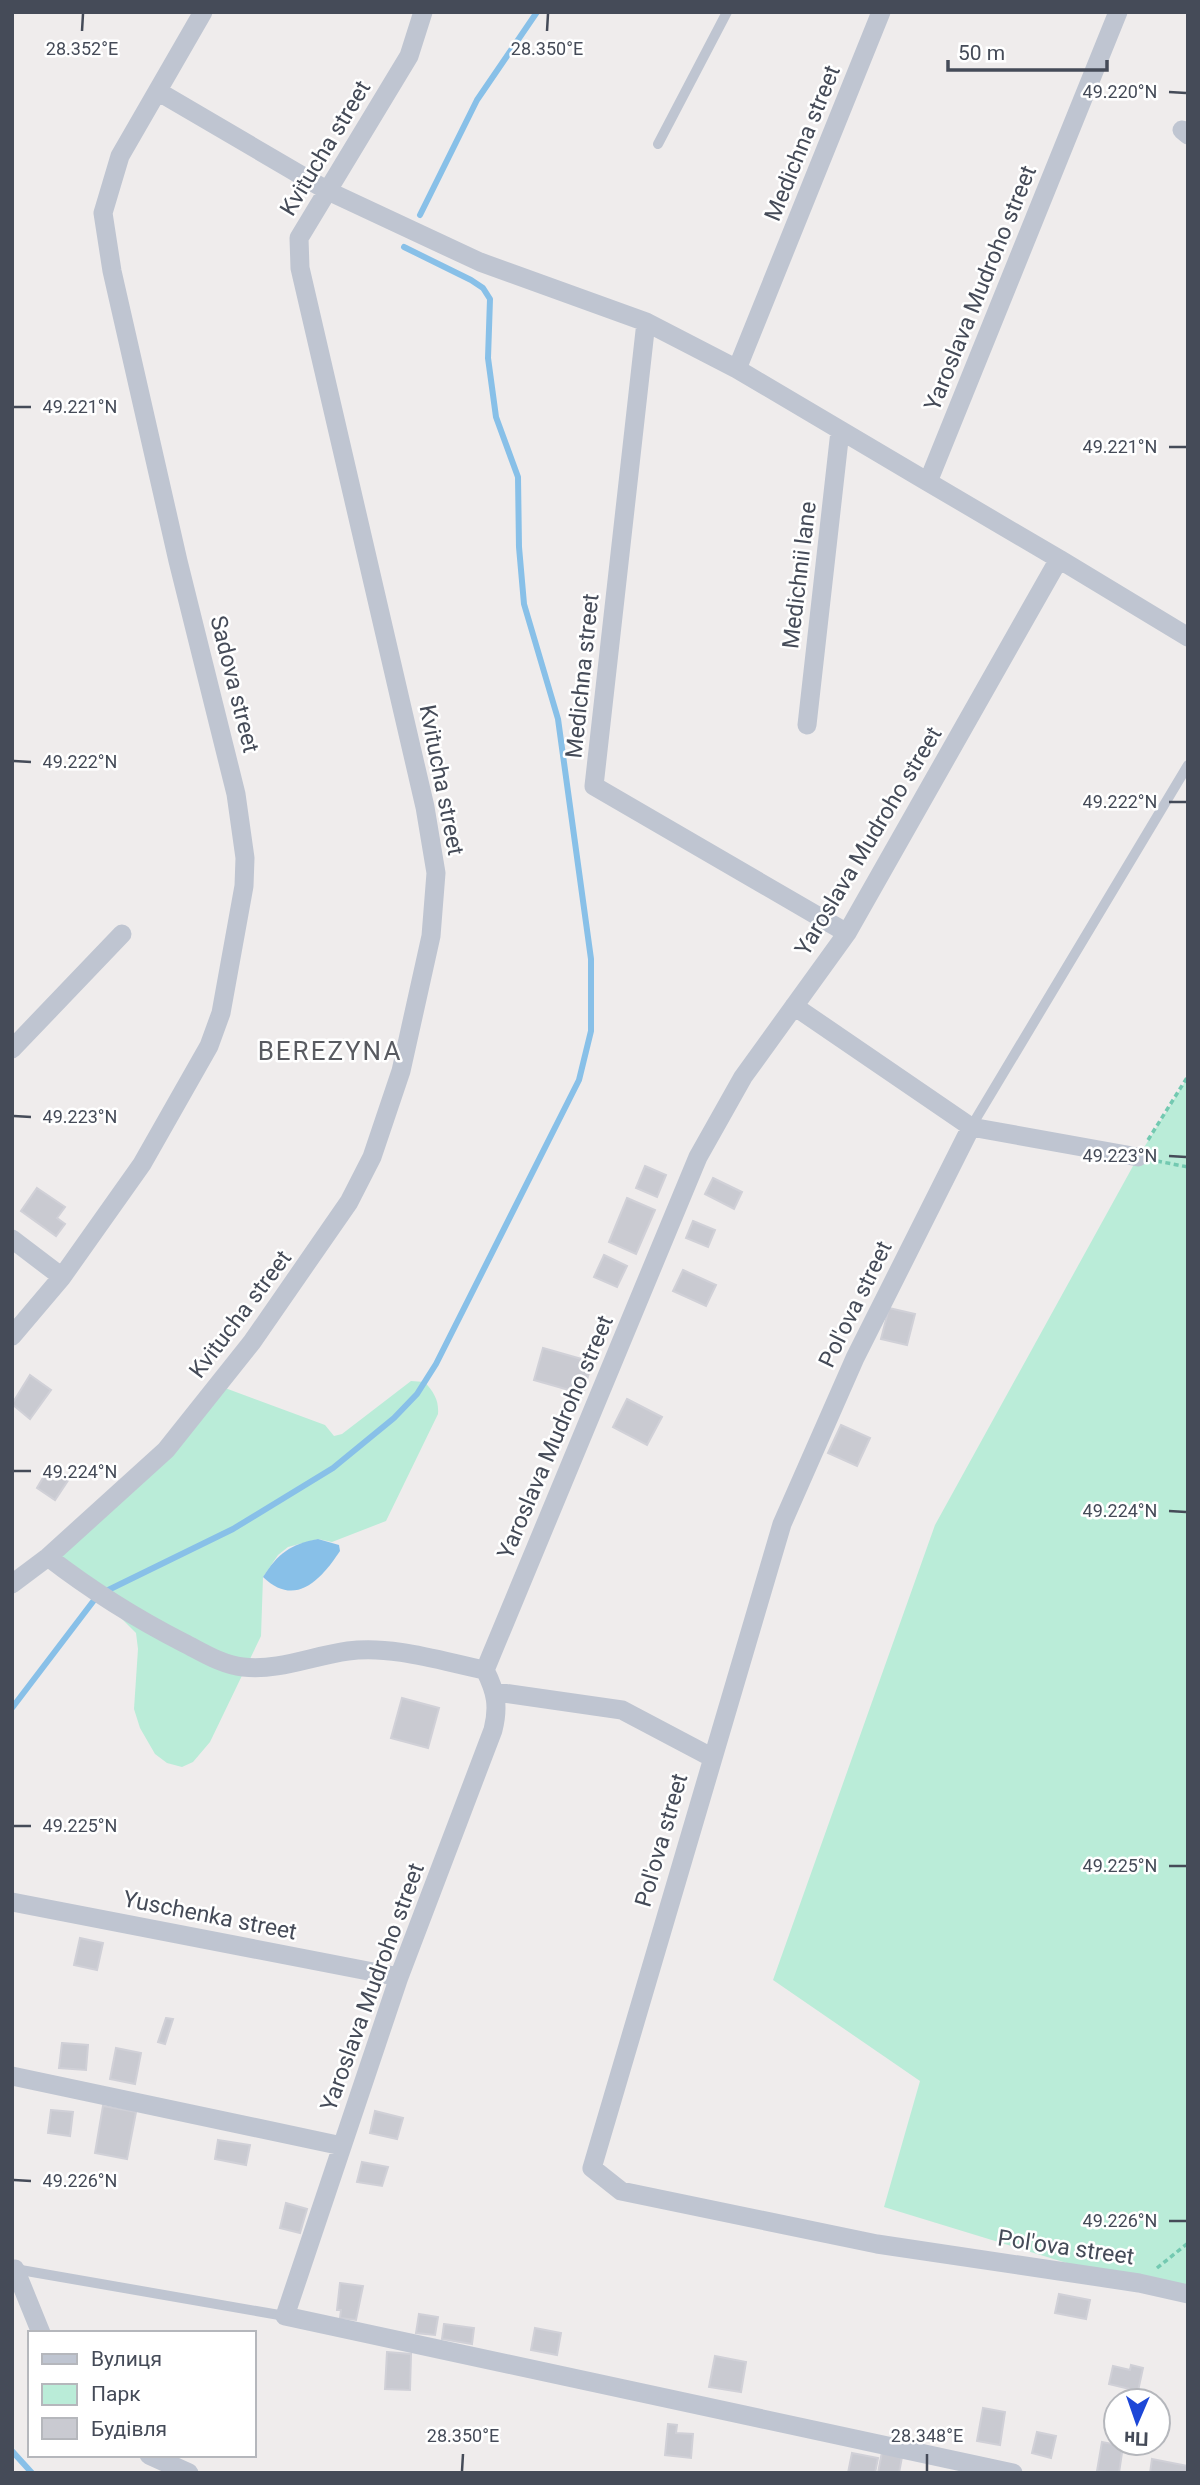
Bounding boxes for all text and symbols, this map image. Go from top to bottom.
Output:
scale bar [948,28,1107,72]
text: 28.352°E [46,38,118,59]
text: 28.350°E [511,38,583,59]
text: 50 m [958,41,1005,65]
street label: Medichna street [759,61,846,225]
street label: Kvitucha street [275,76,376,221]
text: 49.220°N [1083,81,1157,102]
street label: Yaroslava Mudroho street [919,162,1042,415]
text: 49.221°N [43,396,117,417]
text: 49.221°N [1083,436,1157,457]
street label: Medichnii lane [777,500,822,650]
street label: Medichna street [560,592,605,760]
street label: Sadova street [204,613,265,755]
street label: Kvitucha street [414,703,469,858]
street label: Yaroslava Mudroho street [789,722,947,960]
text: 49.222°N [43,751,117,772]
text: 49.222°N [1083,791,1157,812]
district label: BEREZYNA [258,1036,402,1066]
text: 49.223°N [43,1106,117,1127]
text: 49.223°N [1083,1145,1157,1166]
street label: Pol'ova street [813,1237,898,1372]
street label: Kvitucha street [184,1245,297,1383]
street label: Yaroslava Mudroho street [492,1311,619,1563]
text: 49.224°N [43,1461,117,1482]
text: 49.224°N [1083,1500,1157,1521]
street label: Pol'ova street [630,1770,693,1910]
text: 49.225°N [43,1815,117,1836]
text: 49.225°N [1083,1855,1157,1876]
street label: Yaroslava Mudroho street [315,1859,430,2115]
street label: Yuschenka street [121,1885,299,1946]
text: 49.226°N [43,2170,117,2191]
text: 49.226°N [1083,2210,1157,2231]
street label: Pol'ova street [996,2225,1136,2270]
legend [28,2331,256,2457]
text: Вулиця [91,2347,162,2371]
text: Парк [91,2382,141,2406]
north arrow [1102,2387,1172,2457]
text: Будівля [91,2417,167,2441]
text: 28.350°E [427,2425,499,2446]
text: 28.348°E [891,2425,963,2446]
text: Пн [1124,2427,1149,2450]

